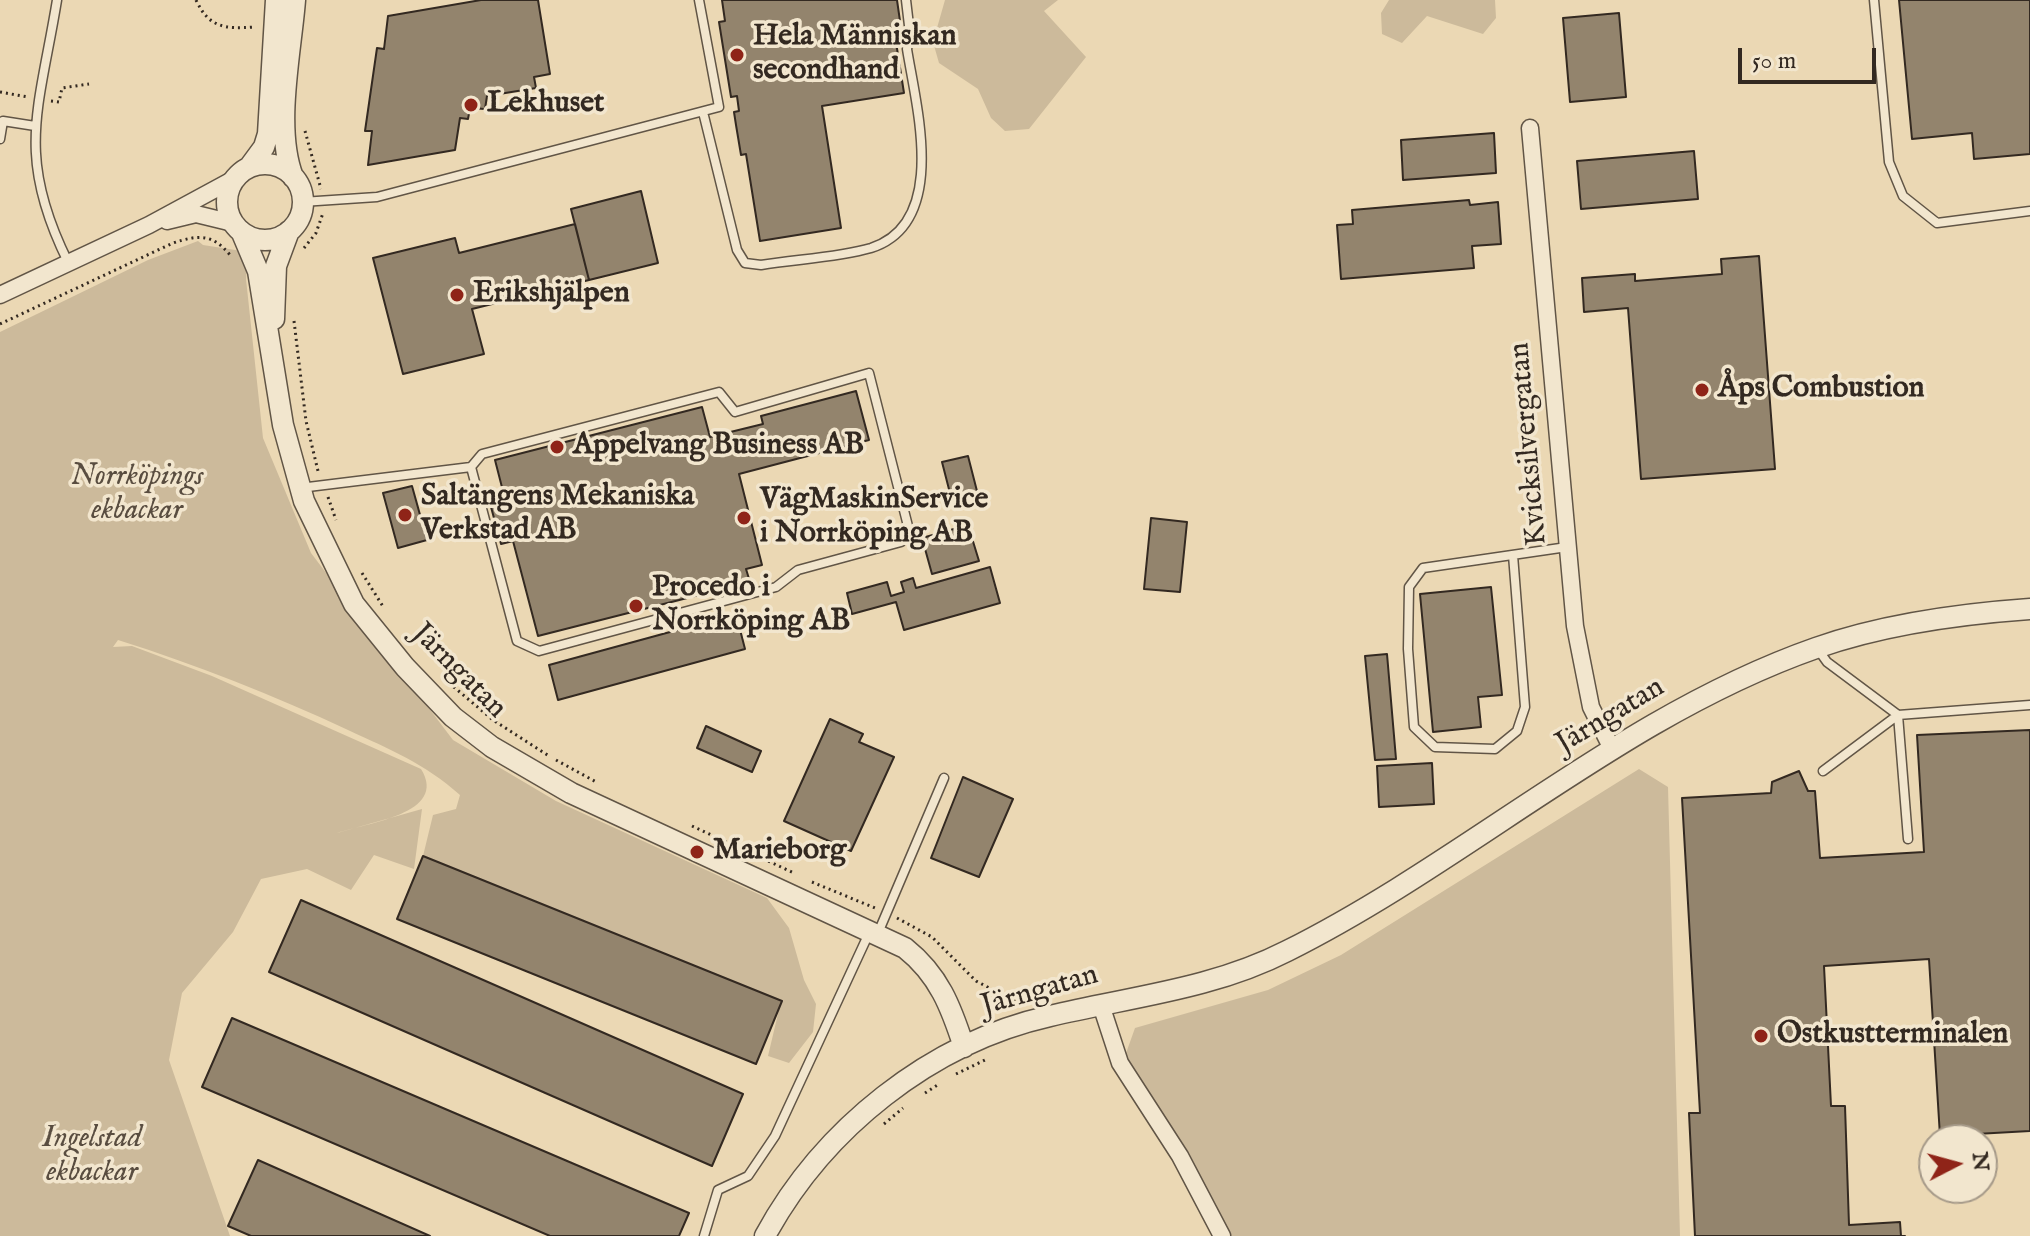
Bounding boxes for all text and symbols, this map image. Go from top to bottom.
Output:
place label: Hela Människan secondhand [753,20,957,90]
scale bar [1742,32,1880,82]
marker: Hela Människan secondhand [728,46,746,64]
text: 50 m [1752,46,1796,77]
place label: Lekhuset [487,87,604,123]
marker: Lekhuset [462,96,480,114]
place label: Erikshjälpen [473,277,630,313]
marker: Erikshjälpen [448,286,466,304]
street label: Kvicksilvergatan [1503,341,1557,547]
place label: Åps Combustion [1718,372,1925,408]
marker: Åps Combustion [1693,381,1711,399]
place label: Appelvang Business AB [573,429,864,465]
marker: Appelvang Business AB [548,438,566,456]
park label: Norrköpings ekbackar [71,460,203,530]
place label: Saltängens Mekaniska Verkstad AB [421,480,694,550]
place label: VägMaskinService i Norrköping AB [760,483,988,554]
marker: Saltängens Mekaniska Verkstad AB [396,506,414,524]
marker: VägMaskinService i Norrköping AB [735,509,753,527]
place label: Procedo i Norrköping AB [652,571,850,642]
marker: Procedo i Norrköping AB [627,597,645,615]
street label: Järngatan [403,617,513,727]
street label: Järngatan [1550,671,1672,763]
place label: Marieborg [713,834,846,870]
marker: Marieborg [688,843,706,861]
street label: Järngatan [977,958,1103,1026]
place label: Ostkustterminalen [1777,1018,2008,1054]
marker: Ostkustterminalen [1752,1027,1770,1045]
park label: Ingelstad ekbackar [42,1122,142,1192]
north arrow [1918,1124,1998,1204]
text: N [1965,1151,1995,1173]

